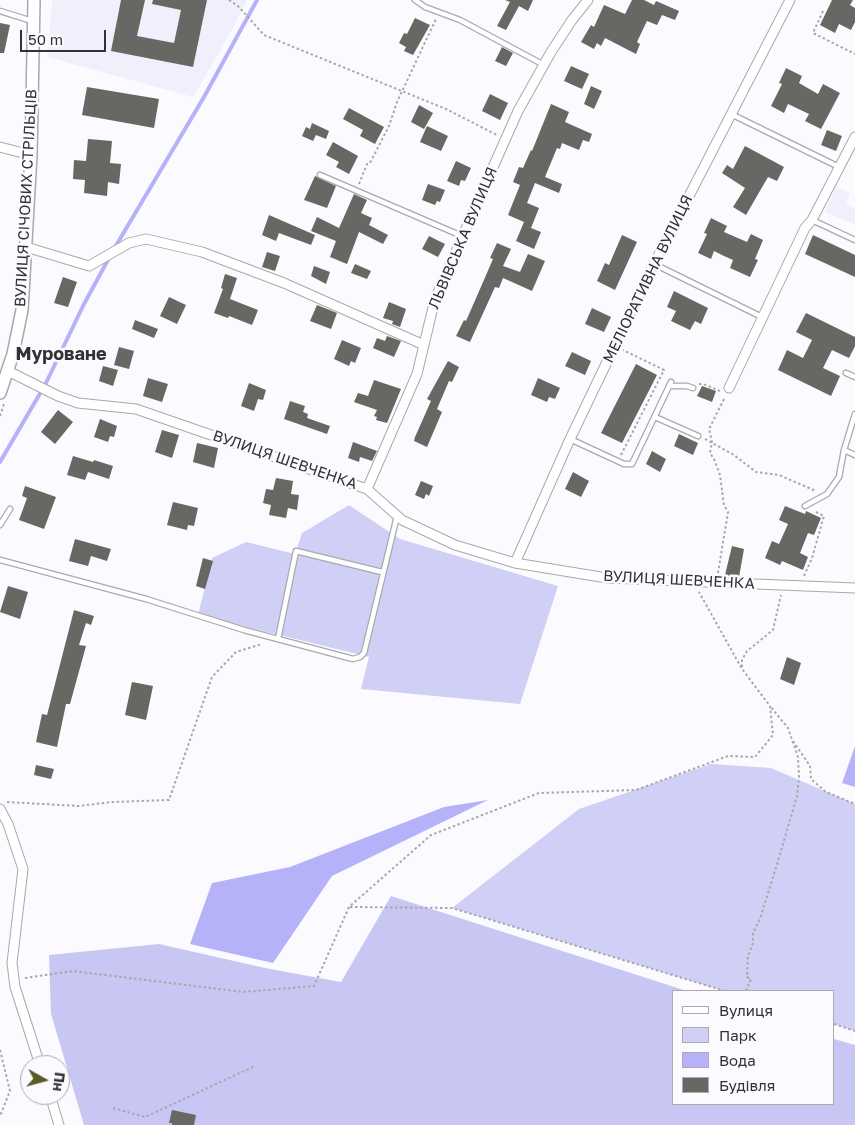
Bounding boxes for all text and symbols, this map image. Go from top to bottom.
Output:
scale bar [22,20,109,52]
text: 50 m [28,30,63,48]
street label: ВУЛИЦЯ СІЧОВИХ СТРІЛЬЦІВ [11,89,41,307]
street label: ЛЬВІВСЬКА ВУЛИЦЯ [425,164,501,312]
street label: МЕЛІОРАТИВНА ВУЛИЦЯ [599,192,697,366]
district label: Муроване [15,343,107,365]
street label: ВУЛИЦЯ ШЕВЧЕНКА [210,427,360,493]
street label: ВУЛИЦЯ ШЕВЧЕНКА [603,567,755,593]
legend [672,990,835,1105]
text: Вулиця [719,1001,773,1019]
text: Парк [719,1026,757,1044]
text: Вода [719,1051,756,1069]
north arrow [20,1055,70,1105]
text: Пн [50,1071,69,1092]
text: Будівля [719,1076,775,1094]

